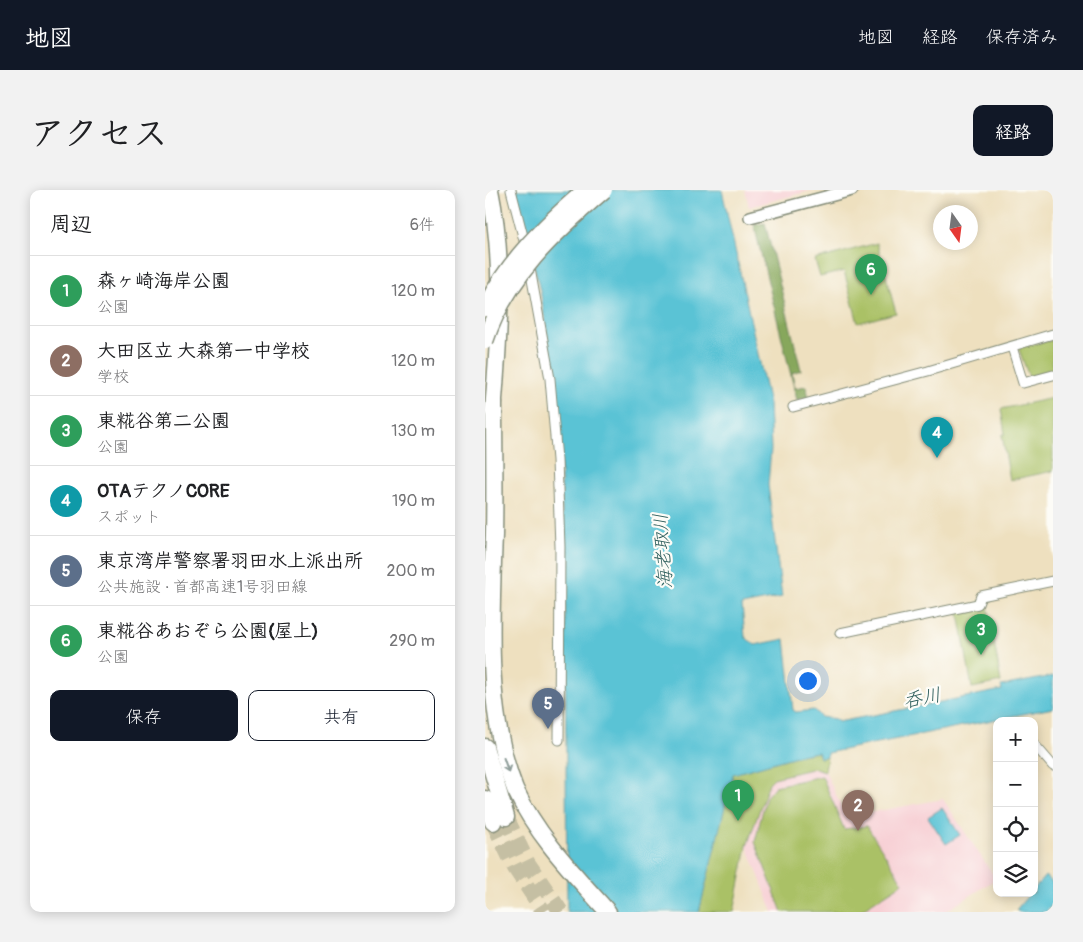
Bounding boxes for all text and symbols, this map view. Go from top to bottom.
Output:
text: 地図 [25,24,73,53]
text: 地図 [858,26,894,49]
text: 経路 [922,26,958,49]
text: 保存済み [986,26,1058,49]
button: 経路 [973,105,1053,156]
text: アクセス [30,112,168,156]
north arrow [933,205,978,250]
text: 周辺 [50,211,92,238]
text: 6件 [410,215,435,235]
pin: 6 [855,254,887,295]
text: 森ヶ崎海岸公園 [97,269,230,293]
text: 1 [63,281,69,301]
text: 120 m [391,281,435,301]
text: 公園 [97,297,129,317]
text: 大田区立 大森第一中学校 [97,339,310,363]
text: 2 [62,351,70,371]
text: 120 m [391,351,435,371]
text: 学校 [97,367,129,387]
text: 東糀谷第二公園 [97,409,230,433]
pin: 4 [921,417,953,458]
text: 3 [62,421,70,441]
text: 130 m [391,421,435,441]
text: 公園 [97,437,129,457]
text: OTAテクノCORE [97,479,230,503]
text: 4 [61,491,71,511]
text: 190 m [392,491,435,511]
text: スポット [97,507,161,527]
water label: 海老取川 [648,512,678,590]
text: 東京湾岸警察署羽田水上派出所 [97,549,363,573]
text: 5 [62,561,70,581]
text: 200 m [387,561,435,581]
text: 公共施設 · 首都高速1号羽田線 [97,577,307,597]
pin: 3 [965,614,997,655]
text: 東糀谷あおぞら公園(屋上) [97,619,319,643]
text: 6 [61,631,71,651]
text: 290 m [389,631,435,651]
text: 公園 [97,647,129,667]
your location [795,668,821,694]
water label: 呑川 [901,683,943,713]
pin: 5 [532,688,564,729]
button: 保存 [50,690,238,741]
button: 共有 [248,690,435,741]
map controls [993,717,1038,897]
button: + [993,717,1038,762]
one-way arrow [502,757,511,773]
button: − [993,762,1038,807]
pin: 1 [722,780,754,821]
pin: 2 [842,790,874,831]
button: locate [993,807,1038,852]
button: layers [993,852,1038,897]

